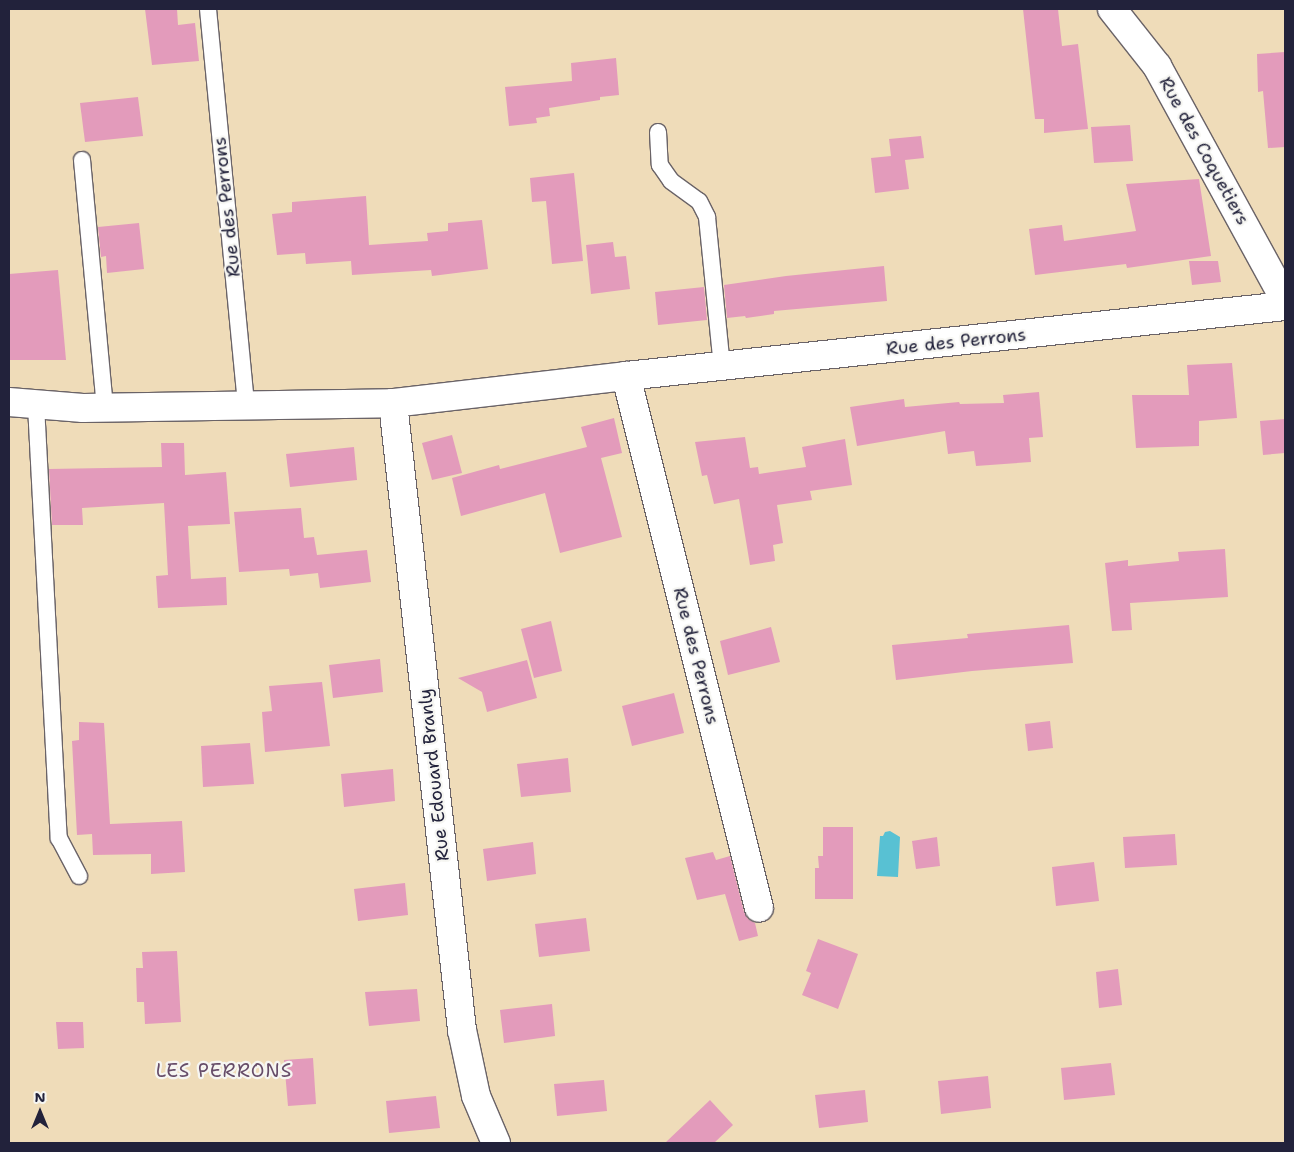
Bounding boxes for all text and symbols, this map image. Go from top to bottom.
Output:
street label: Rue des Coquetiers [1154,73,1254,229]
street label: Rue des Perrons [209,136,245,278]
street label: Rue des Perrons [885,324,1027,360]
street label: Rue des Perrons [669,585,723,727]
street label: Rue Edouard Branly [414,688,454,862]
district label: LES PERRONS [154,1060,294,1082]
north arrow [15,1087,65,1137]
text: N [34,1088,46,1106]

